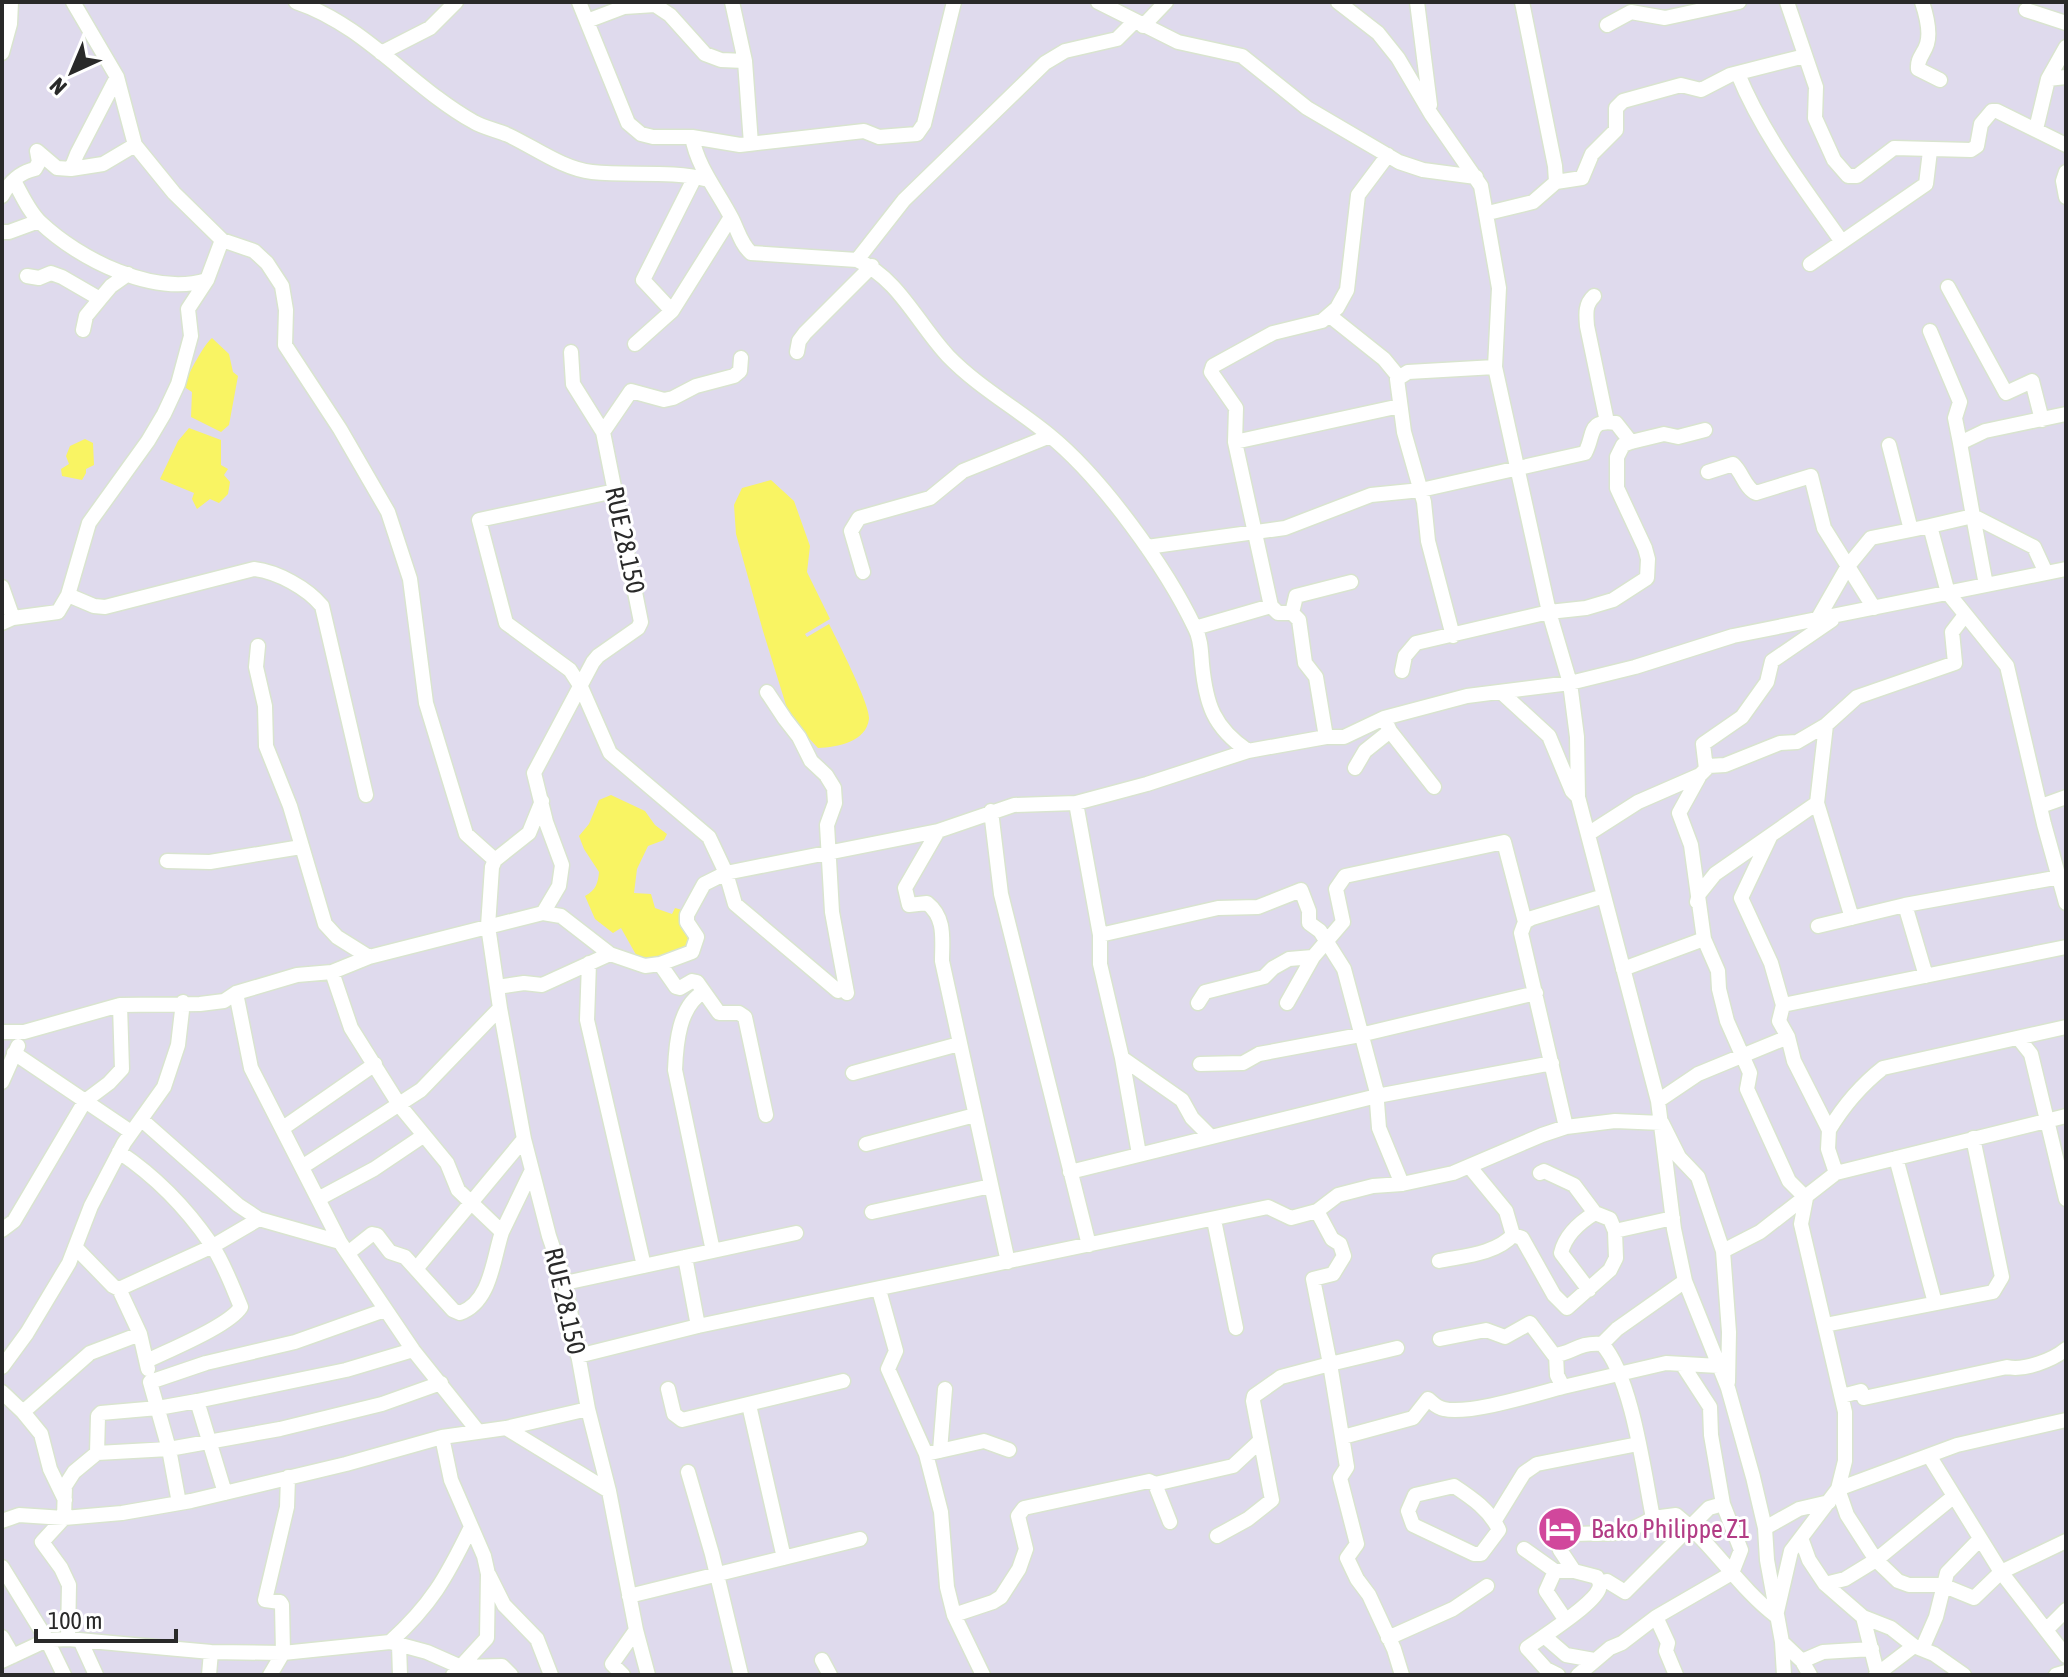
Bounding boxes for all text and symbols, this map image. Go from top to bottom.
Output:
north arrow [32,32,112,112]
text: N [44,73,72,100]
street label: RUE 28.150 [599,484,651,596]
street label: RUE 28.150 [538,1245,592,1357]
hotel icon: Bako Philippe Z1 [1536,1505,1584,1553]
place label: Bako Philippe Z1 [1591,1514,1750,1544]
scale bar [36,1593,176,1643]
text: 100 m [48,1607,102,1634]

